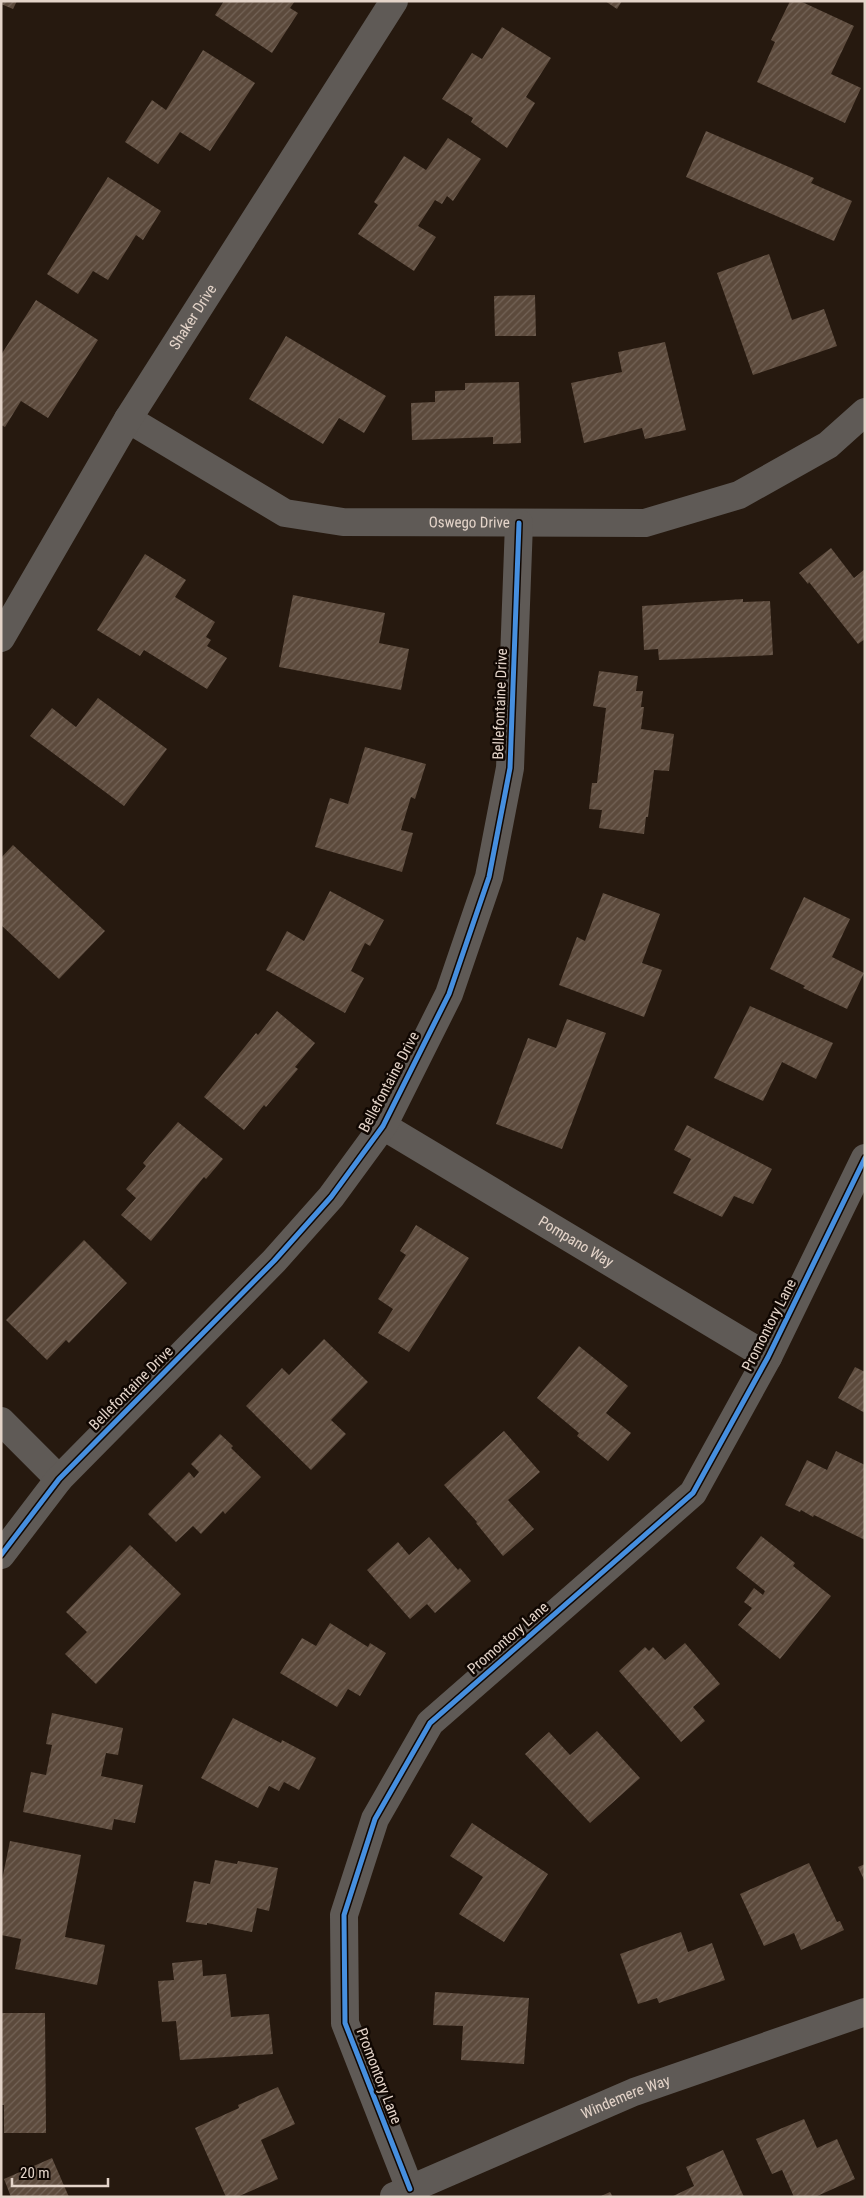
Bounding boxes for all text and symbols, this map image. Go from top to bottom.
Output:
street label: Shaker Drive [165,281,220,353]
street label: Oswego Drive [429,513,510,532]
street label: Bellefontaine Drive [489,648,511,760]
street label: Bellefontaine Drive [355,1029,423,1135]
street label: Pompano Way [535,1212,617,1271]
street label: Promontory Lane [738,1276,800,1374]
street label: Bellefontaine Drive [85,1342,177,1434]
street label: Promontory Lane [464,1598,552,1678]
street label: Promontory Lane [352,2026,406,2126]
street label: Windemere Way [578,2071,673,2123]
scale bar [12,2156,109,2188]
text: 20 m [20,2164,50,2182]

